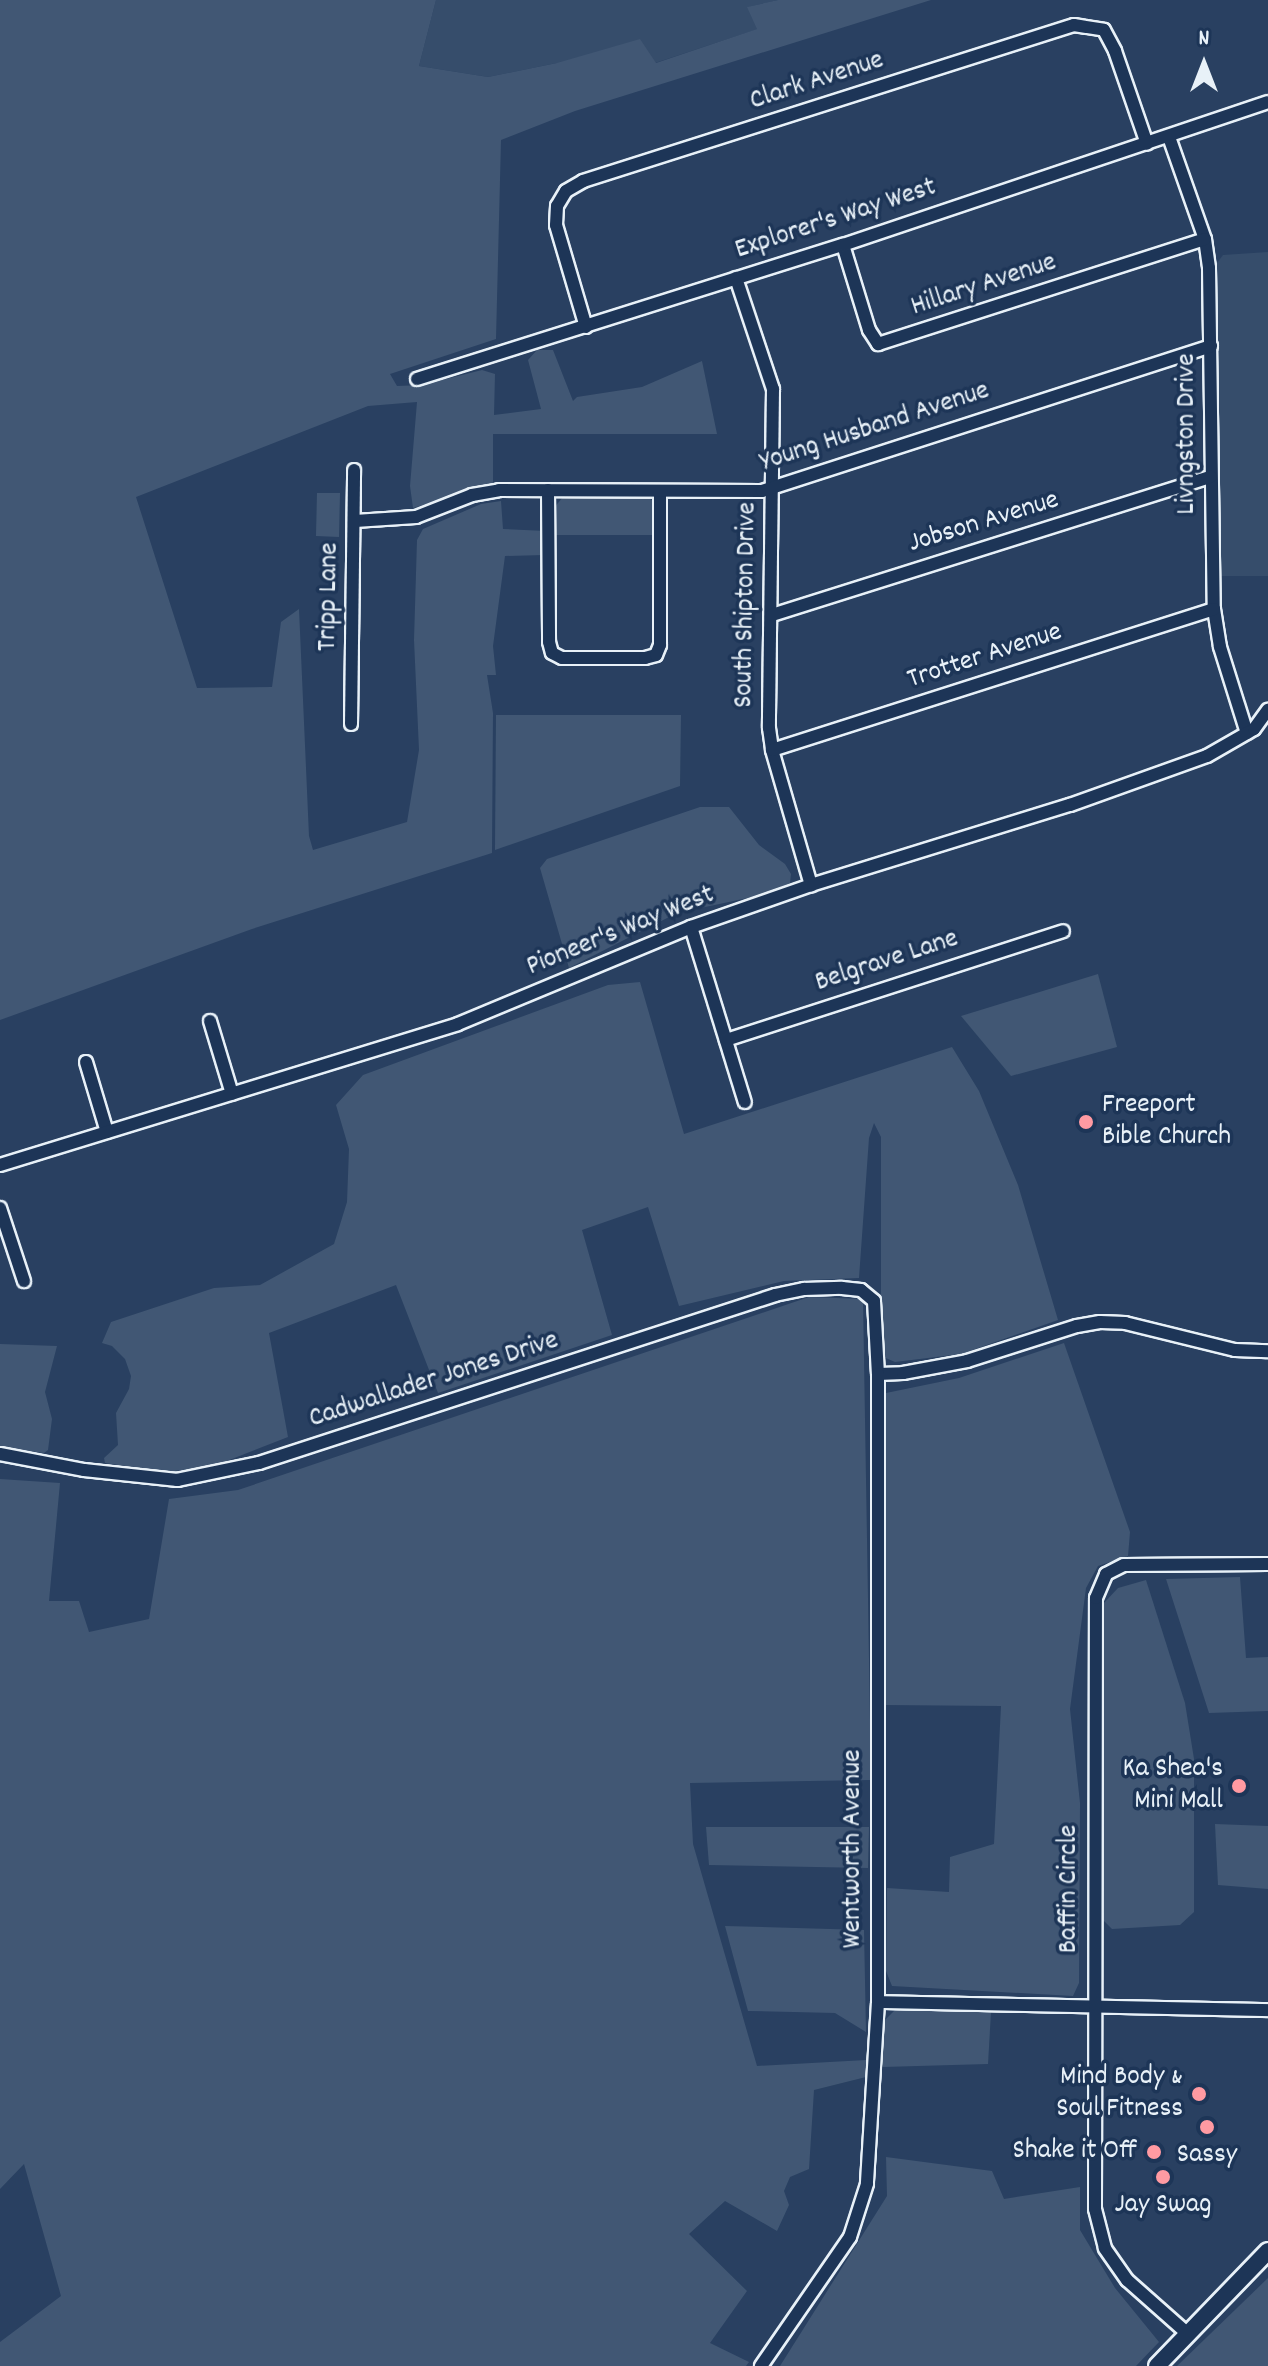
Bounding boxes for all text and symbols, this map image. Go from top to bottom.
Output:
north arrow [1164,24,1244,104]
text: N [1199,24,1209,55]
street label: Clark Avenue [746,45,888,119]
street label: Explorer's Way West [731,172,941,268]
street label: Hillary Avenue [907,247,1061,325]
street label: Livngston Drive [1171,353,1205,515]
street label: Young Husband Avenue [756,375,994,481]
street label: Jobson Avenue [905,484,1063,562]
street label: South Shipton Drive [728,502,766,708]
street label: Tripp Lane [312,542,348,652]
street label: Trotter Avenue [904,616,1066,698]
street label: Pioneer's Way West [522,879,720,985]
street label: Belgrave Lane [811,923,963,1001]
place label: Freeport Bible Church [1102,1089,1231,1155]
marker: Freeport Bible Church [1077,1113,1095,1131]
street label: Cadwallader Jones Drive [305,1325,563,1437]
street label: Wentworth Avenue [837,1750,871,1948]
place label: Ka Shea's Mini Mall [1123,1753,1223,1819]
marker: Ka Shea's Mini Mall [1230,1777,1248,1795]
street label: Baffin Circle [1053,1825,1087,1953]
place label: Mind Body & Soul Fitness [1056,2061,1183,2127]
marker: Mind Body & Soul Fitness [1190,2085,1208,2103]
marker: Sassy [1198,2118,1216,2136]
place label: Shake it Off [1013,2135,1138,2169]
place label: Sassy [1177,2139,1237,2173]
marker: Shake it Off [1145,2143,1163,2161]
marker: Jay Swag [1154,2168,1172,2186]
place label: Jay Swag [1115,2189,1211,2223]

